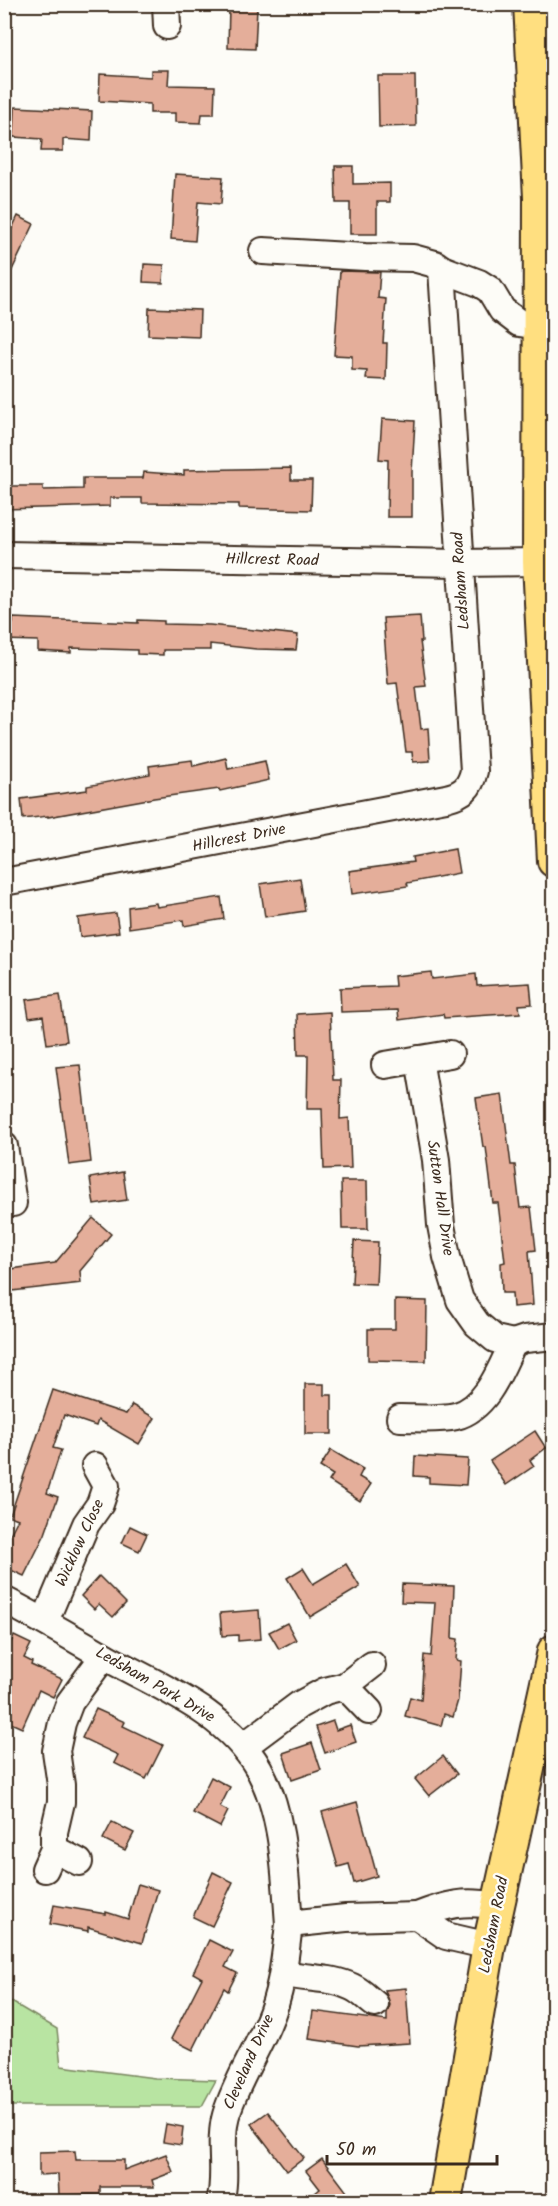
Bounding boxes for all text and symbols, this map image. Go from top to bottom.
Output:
street label: Ledsham Road [445,530,477,631]
street label: Hillcrest Road [225,547,320,573]
street label: Hillcrest Drive [190,817,288,859]
street label: Sutton Hall Drive [420,1139,460,1257]
street label: Wicklow Close [49,1495,111,1591]
street label: Ledsham Park Drive [90,1640,220,1730]
street label: Ledsham Road [472,1874,516,1976]
street label: Cleveland Drive [217,2010,281,2114]
scale bar [327,2128,496,2166]
text: 50 m [336,2136,376,2165]

